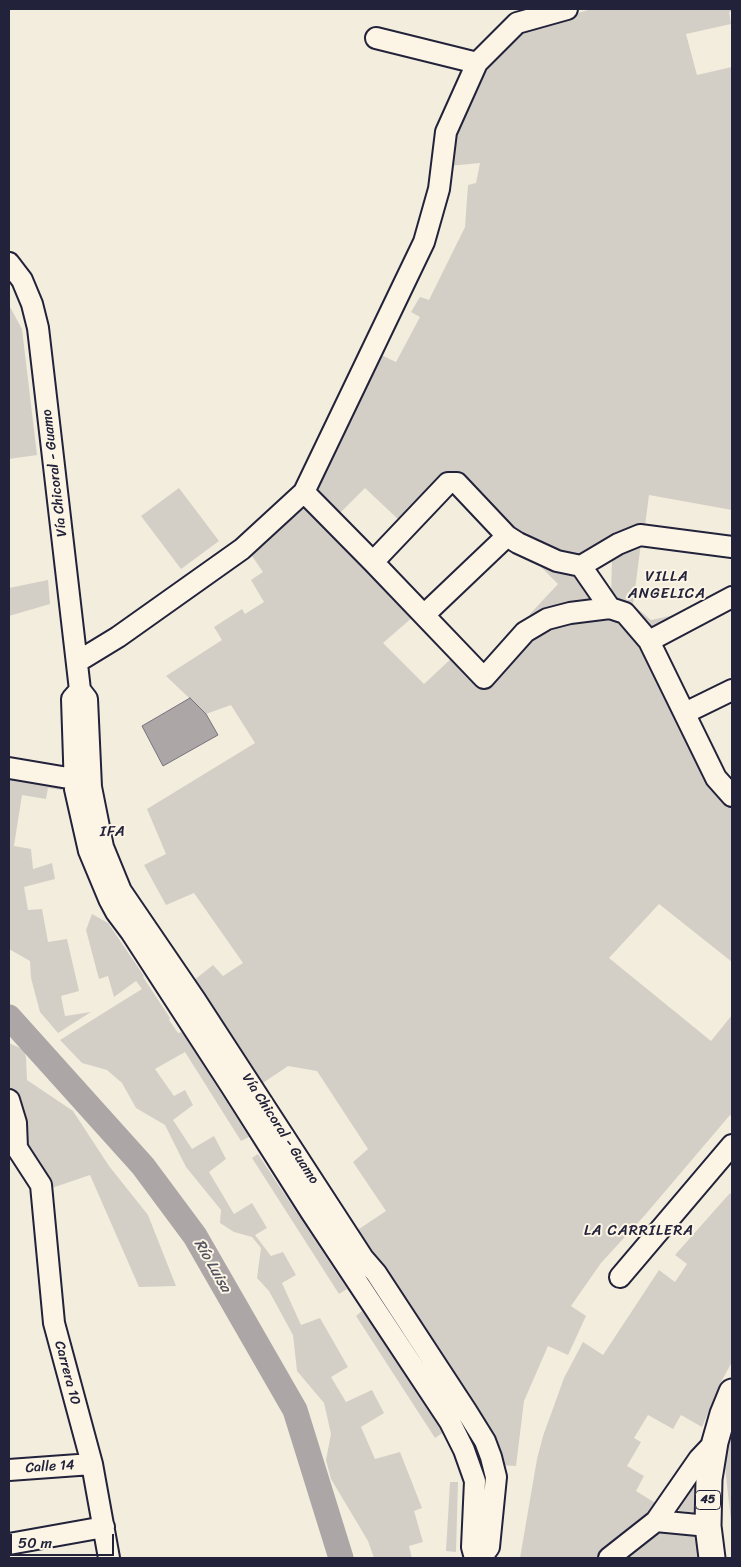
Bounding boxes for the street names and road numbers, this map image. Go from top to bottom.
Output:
street label: Vía Chicoral - Guamo [39,408,71,538]
street label: Vía Chicoral - Guamo [238,1071,322,1187]
street label: Carrera 10 [50,1339,84,1407]
street label: Calle 14 [25,1457,75,1477]
road number: 45 [696,1490,720,1510]

